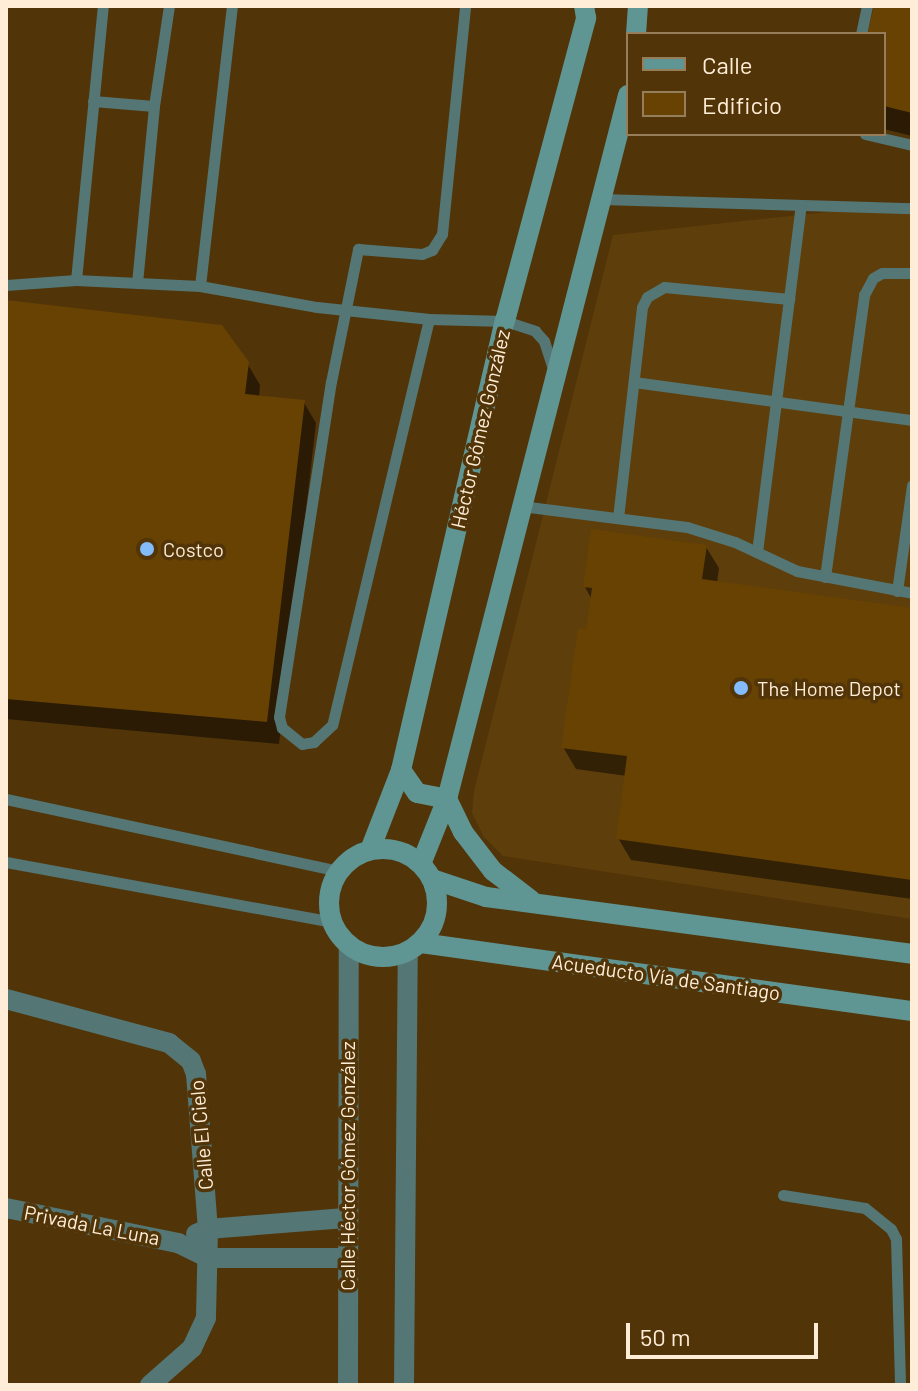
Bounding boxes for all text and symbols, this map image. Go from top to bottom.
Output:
legend [626,32,886,136]
text: Calle [702,50,753,79]
text: Edificio [702,90,782,119]
street label: Héctor Gómez González [445,327,515,531]
place label: Costco [163,537,224,561]
marker: Costco [138,540,156,558]
place label: The Home Depot [757,676,901,700]
marker: The Home Depot [732,679,750,697]
street label: Acueducto Vía de Santiago [550,949,782,1005]
street label: Calle Héctor Gómez González [335,1041,359,1291]
street label: Calle El Cielo [184,1079,218,1191]
street label: Privada La Luna [22,1200,162,1250]
scale bar [630,1307,822,1357]
text: 50 m [640,1322,691,1351]

